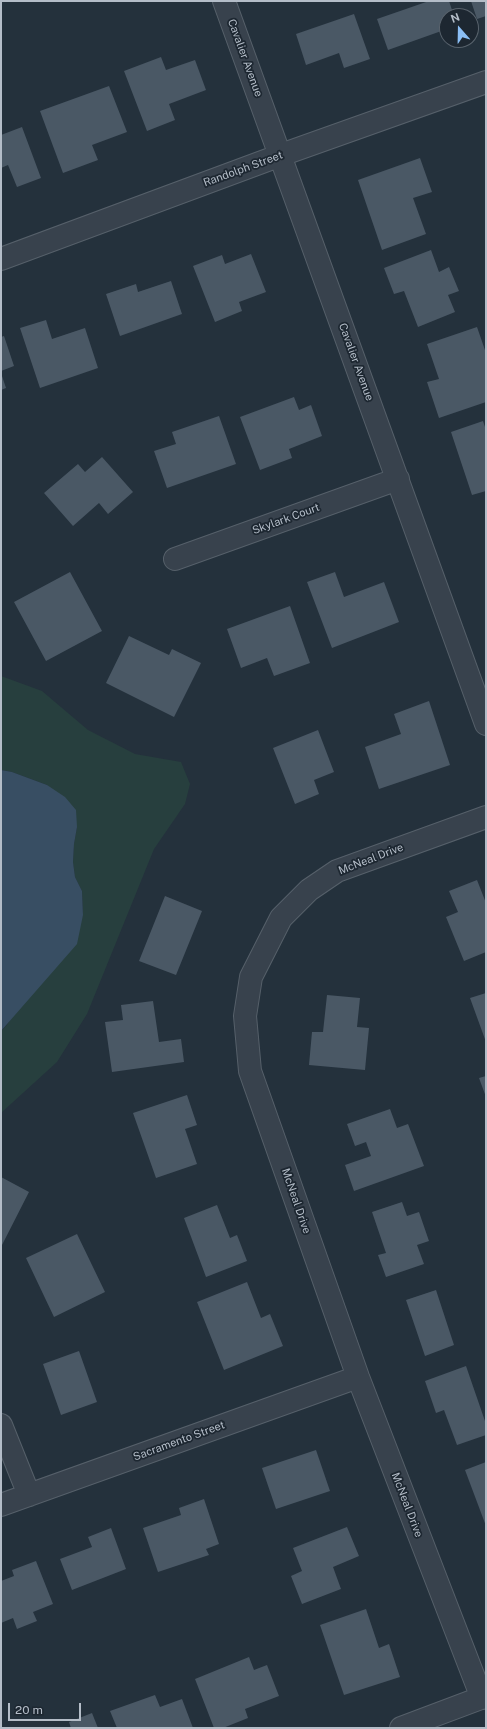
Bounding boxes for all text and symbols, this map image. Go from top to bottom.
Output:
north arrow [439,8,479,48]
text: N [449,11,461,25]
street label: Cavalier Avenue [225,17,265,99]
street label: Randolph Street [202,149,284,189]
street label: Cavalier Avenue [336,321,376,403]
street label: Skylark Court [251,501,321,537]
street label: McNeal Drive [337,841,405,877]
street label: McNeal Drive [279,1167,313,1235]
street label: Sacramento Street [131,1418,227,1464]
street label: McNeal Drive [389,1471,425,1539]
scale bar [10,1695,83,1721]
text: 20 m [15,1703,43,1717]

